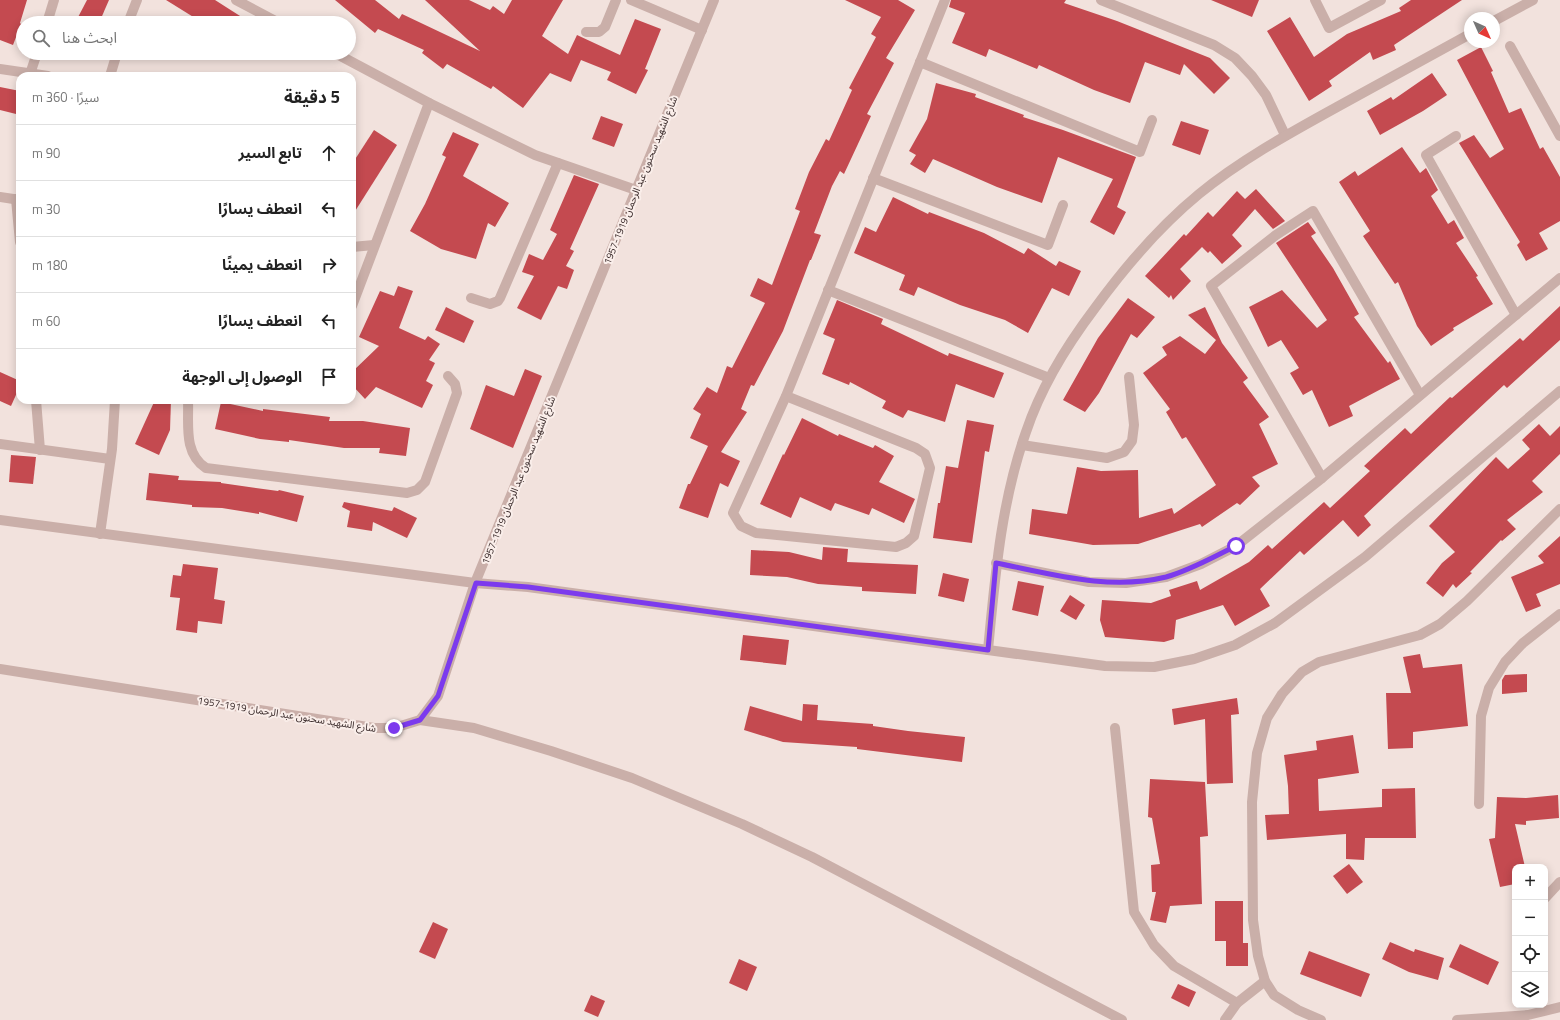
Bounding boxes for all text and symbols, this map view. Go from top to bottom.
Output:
north arrow [1464,12,1500,48]
search box [16,16,356,60]
text: ابحث هنا [62,26,117,49]
icon: search [30,27,52,49]
text: 5 دقيقة [284,84,340,110]
text: سيرًا · 360 m [32,87,99,107]
street label: شارع الشهيد سحنون عبد الرحمان 1919-1957 [600,94,681,267]
text: تابع السير [239,141,302,164]
icon: ahead [318,142,340,164]
text: 90 m [32,143,60,163]
text: انعطف يسارًا [218,197,302,220]
icon: left [318,198,340,220]
text: 30 m [32,199,60,219]
text: انعطف يمينًا [222,253,302,276]
icon: right [318,254,340,276]
text: 180 m [32,255,68,275]
text: انعطف يسارًا [218,309,302,332]
icon: left [318,310,340,332]
text: 60 m [32,311,60,331]
text: الوصول إلى الوجهة [182,365,302,388]
icon: arrive [318,366,340,388]
street label: شارع الشهيد سحنون عبد الرحمان 1919-1957 [478,394,559,567]
route start [1227,537,1245,555]
street label: شارع الشهيد سحنون عبد الرحمان 1919-1957 [197,693,377,736]
route end [385,719,403,737]
map controls [1512,864,1548,1008]
button: + [1512,864,1548,900]
button: − [1512,900,1548,936]
button: locate [1512,936,1548,972]
button: layers [1512,972,1548,1008]

